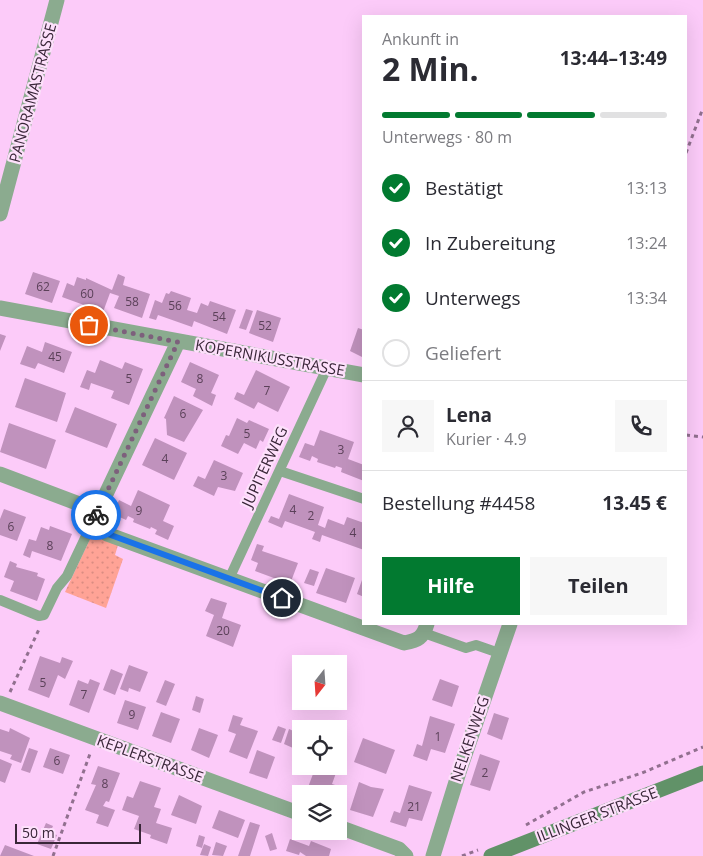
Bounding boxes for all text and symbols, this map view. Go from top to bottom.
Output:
street label: PANORAMASTRASSE [4,21,60,164]
text: Ankunft in [382,28,459,50]
text: 13:44–13:49 [560,45,667,71]
text: 2 Min. [382,47,479,90]
text: Unterwegs · 80 m [382,126,512,148]
icon: check [382,174,410,202]
text: Bestätigt [425,175,503,201]
text: 13:13 [626,177,667,199]
icon: check [382,229,410,257]
text: In Zubereitung [425,230,555,256]
text: 13:24 [626,232,667,254]
house number: 62 [36,278,50,295]
icon: check [382,284,410,312]
house number: 60 [80,285,94,302]
text: Unterwegs [425,285,520,311]
text: 13:34 [626,287,667,309]
house number: 58 [125,293,139,310]
house number: 56 [168,297,182,314]
pin [68,304,110,346]
house number: 54 [212,308,226,325]
icon: bag [75,311,103,339]
house number: 52 [258,317,272,334]
street label: KOPERNIKUSSTRASSE [194,334,346,380]
text: Geliefert [425,340,501,366]
house number: 45 [48,348,62,365]
house number: 5 [126,370,133,387]
house number: 8 [197,370,204,387]
house number: 7 [264,382,271,399]
button: person [382,400,434,452]
button: phone [615,400,667,452]
text: Lena [446,402,492,428]
house number: 6 [180,405,187,422]
street label: JUPITERWEG [236,423,292,512]
house number: 5 [244,425,251,442]
text: Kurier · 4.9 [446,428,527,450]
house number: 3 [338,441,345,458]
house number: 4 [162,450,169,467]
house number: 3 [221,467,228,484]
courier [71,490,121,540]
text: Bestellung #4458 [382,490,535,516]
text: 13.45 € [602,490,667,516]
icon: bike [82,501,110,529]
house number: 4 [290,501,297,518]
house number: 9 [136,502,143,519]
house number: 2 [308,507,315,524]
house number: 6 [8,518,15,535]
house number: 4 [350,524,357,541]
house number: 8 [47,537,54,554]
button: Hilfe [382,557,520,615]
button: Teilen [530,557,667,615]
pin [261,577,303,619]
icon: home [268,584,296,612]
house number: 20 [216,622,230,639]
north arrow [292,655,348,710]
map controls [292,655,347,840]
house number: 5 [40,674,47,691]
house number: 7 [81,686,88,703]
street label: NELKENWEG [445,693,493,784]
house number: 9 [129,706,136,723]
button: locate [292,720,347,775]
house number: 1 [435,728,441,745]
street label: KEPLERSTRASSE [94,730,206,787]
house number: 6 [54,752,61,769]
house number: 2 [482,764,489,781]
house number: 8 [102,775,109,792]
street label: ILLINGER STRASSE [533,782,660,846]
button: layers [292,785,347,840]
house number: 21 [407,798,421,815]
scale bar [15,821,141,844]
text: 50 m [22,823,55,842]

